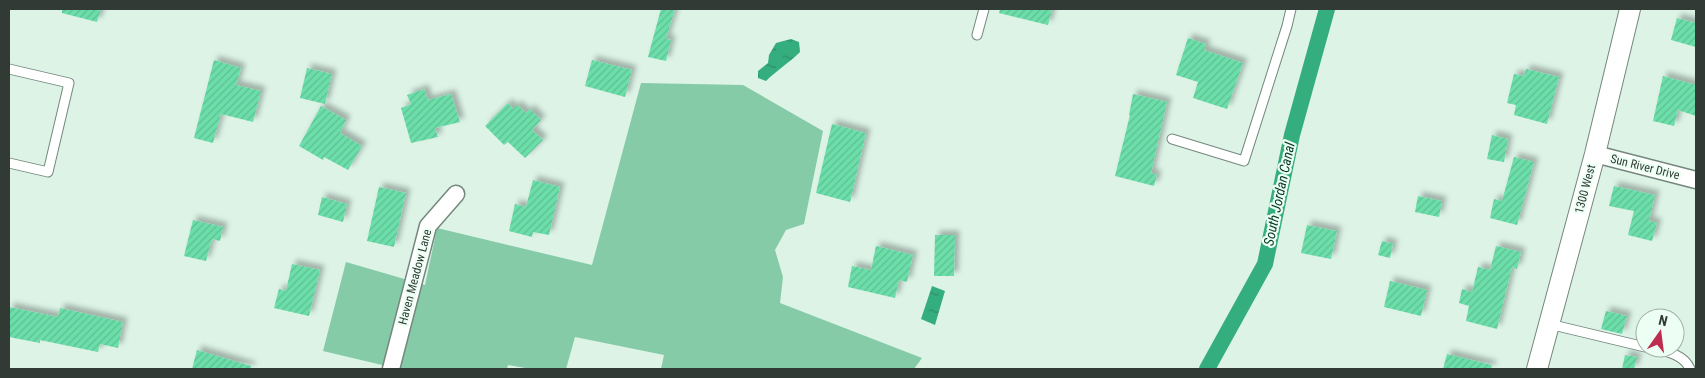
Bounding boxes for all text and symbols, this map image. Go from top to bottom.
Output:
water label: South Jordan Canal [1260,140,1298,247]
street label: Sun River Drive [1609,152,1681,182]
street label: 1300 West [1572,163,1598,215]
street label: Haven Meadow Lane [396,227,435,326]
north arrow [1635,308,1685,358]
text: N [1657,312,1669,329]

